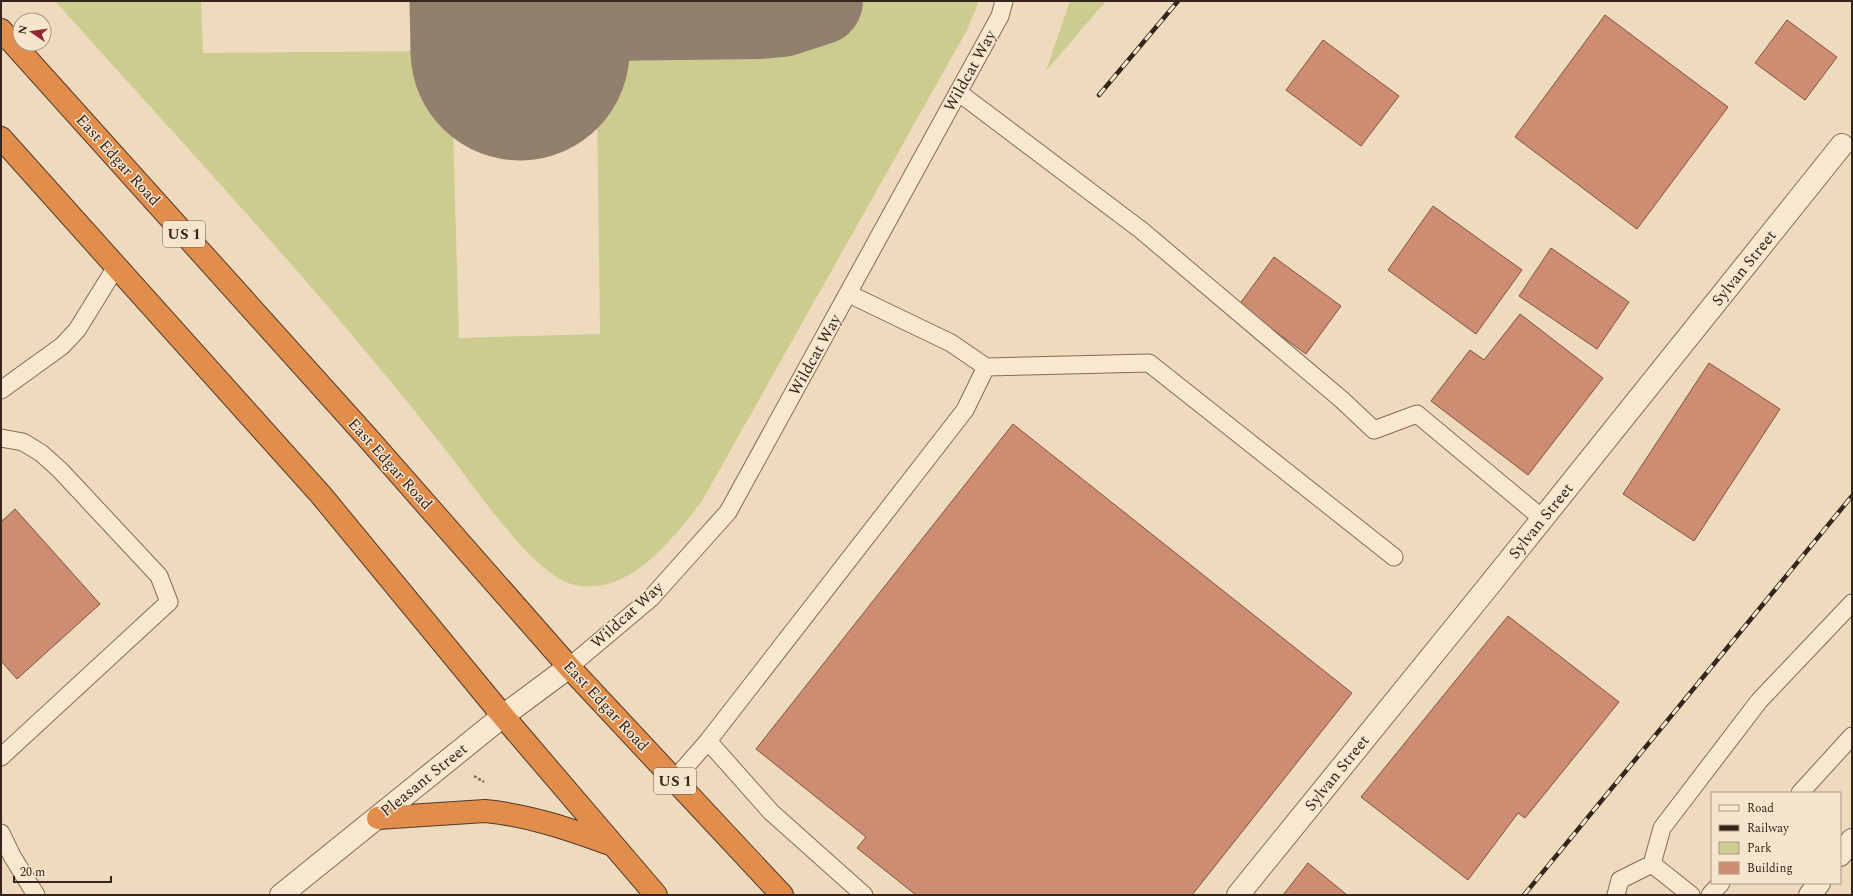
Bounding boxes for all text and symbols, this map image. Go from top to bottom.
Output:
north arrow [12,12,52,52]
text: N [13,24,32,36]
street label: Wildcat Way [938,25,1003,116]
street label: East Edgar Road [70,109,166,211]
road number: US 1 [163,221,205,247]
street label: Sylvan Street [1706,224,1782,311]
street label: Wildcat Way [783,309,848,400]
street label: East Edgar Road [342,413,438,515]
street label: Sylvan Street [1503,477,1579,564]
street label: Wildcat Way [585,575,670,654]
street label: East Edgar Road [557,655,655,757]
street label: Sylvan Street [1299,729,1375,816]
street label: Pleasant Street [375,737,473,823]
road number: US 1 [654,768,696,794]
legend [1711,792,1841,884]
text: Road [1747,799,1774,818]
text: Railway [1747,819,1790,838]
text: Park [1747,839,1772,858]
scale bar [14,858,111,884]
text: Building [1747,859,1793,878]
text: 20 m [20,863,45,882]

